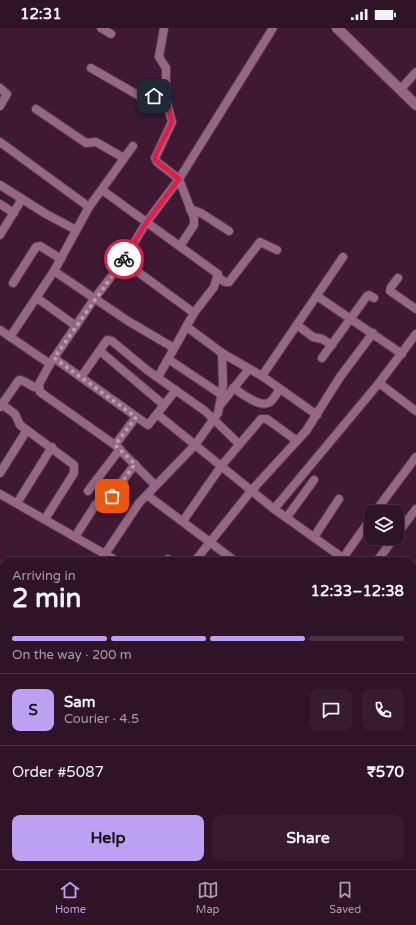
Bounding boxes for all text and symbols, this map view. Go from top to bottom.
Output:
text: 12:31 [20,5,62,23]
pin [137,79,171,113]
icon: home [143,85,165,107]
courier [104,239,144,279]
icon: bike [113,248,135,270]
pin [95,479,129,513]
icon: bag [101,485,123,507]
map controls [364,505,404,545]
button: layers [364,505,404,545]
text: Arriving in [12,568,76,584]
text: 12:33–12:38 [311,582,404,600]
text: 2 min [12,583,81,614]
text: On the way · 200 m [12,647,132,663]
button: chat [310,689,352,731]
button: phone [362,689,404,731]
text: Sam [64,693,95,711]
text: S [28,701,38,719]
text: Courier · 4.5 [64,711,139,727]
text: Order #5087 [12,763,104,781]
text: ₹570 [367,763,404,781]
button: Help [12,815,204,861]
button: Share [212,815,404,861]
tab: Home [55,879,86,916]
tab: Map [196,879,220,916]
tab: Saved [329,879,361,916]

